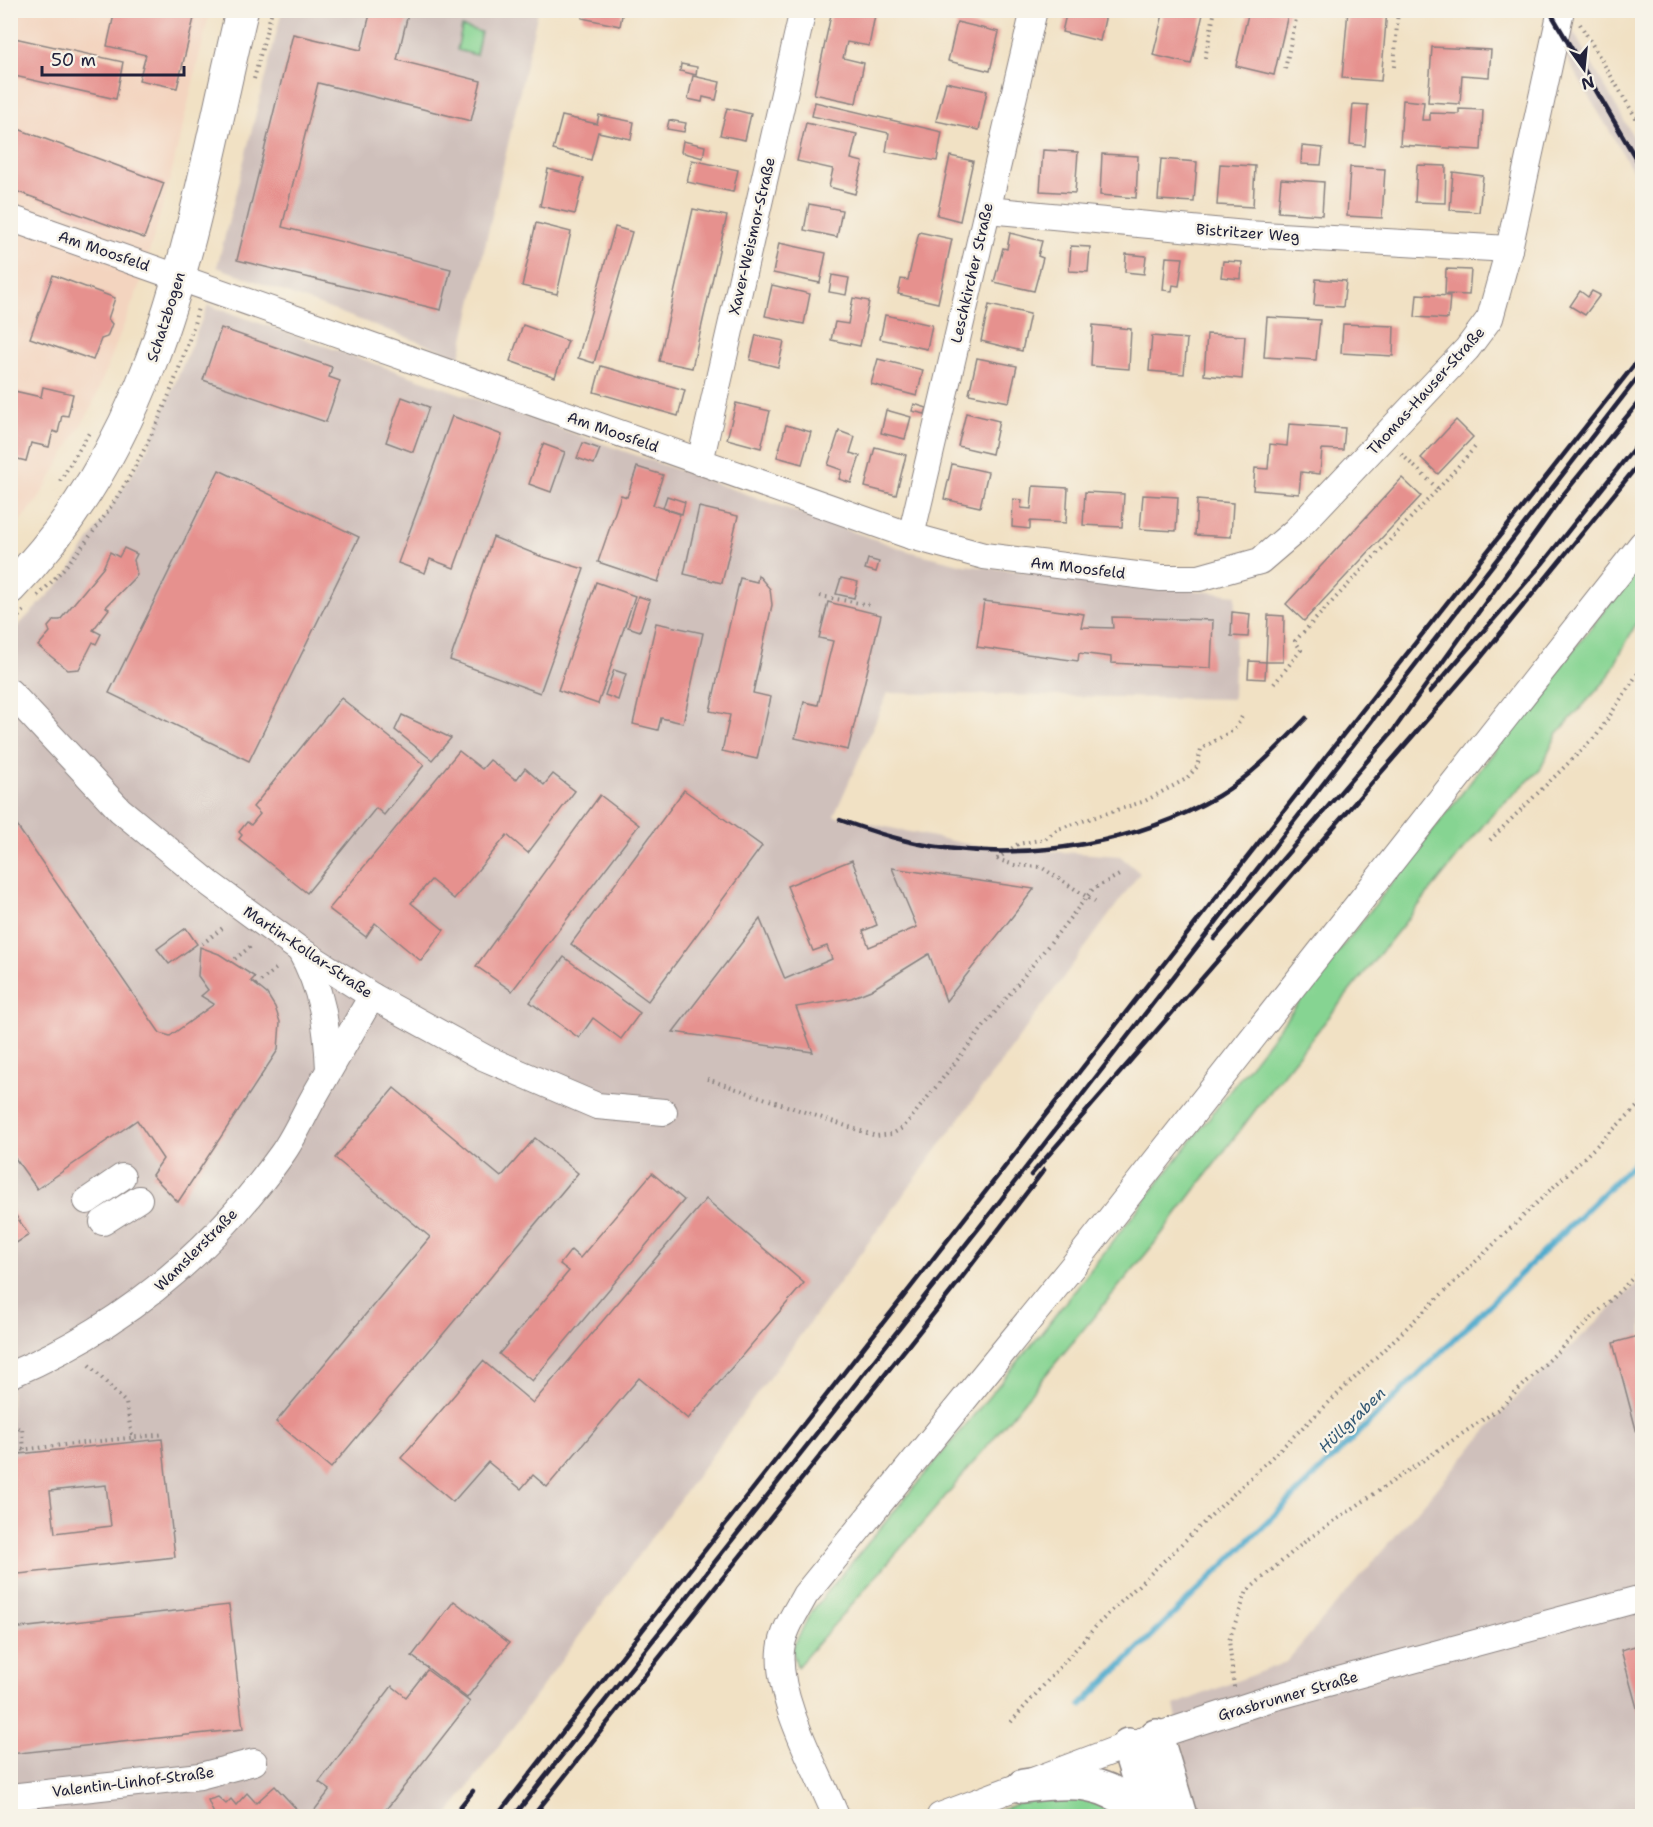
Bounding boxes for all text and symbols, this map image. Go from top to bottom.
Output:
scale bar [42,39,184,77]
north arrow [1554,39,1614,99]
text: 50 m [51,48,96,72]
text: N [1579,71,1597,95]
street label: Xaver-Weismor-Straße [724,155,780,317]
street label: Leschkircher Straße [946,201,998,345]
street label: Bistritzer Weg [1196,219,1300,247]
street label: Am Moosfeld [56,226,153,276]
street label: Schatzbogen [142,269,190,365]
street label: Thomas-Hauser-Straße [1363,323,1489,459]
street label: Am Moosfeld [565,407,662,457]
street label: Am Moosfeld [1029,552,1127,584]
street label: Martin-Kollar-Straße [240,901,376,1003]
street label: Wamslerstraße [150,1204,242,1296]
water label: Hüllgraben [1314,1383,1390,1457]
street label: Grasbrunner Straße [1216,1666,1360,1726]
street label: Valentin-Linhof-Straße [51,1762,215,1802]

